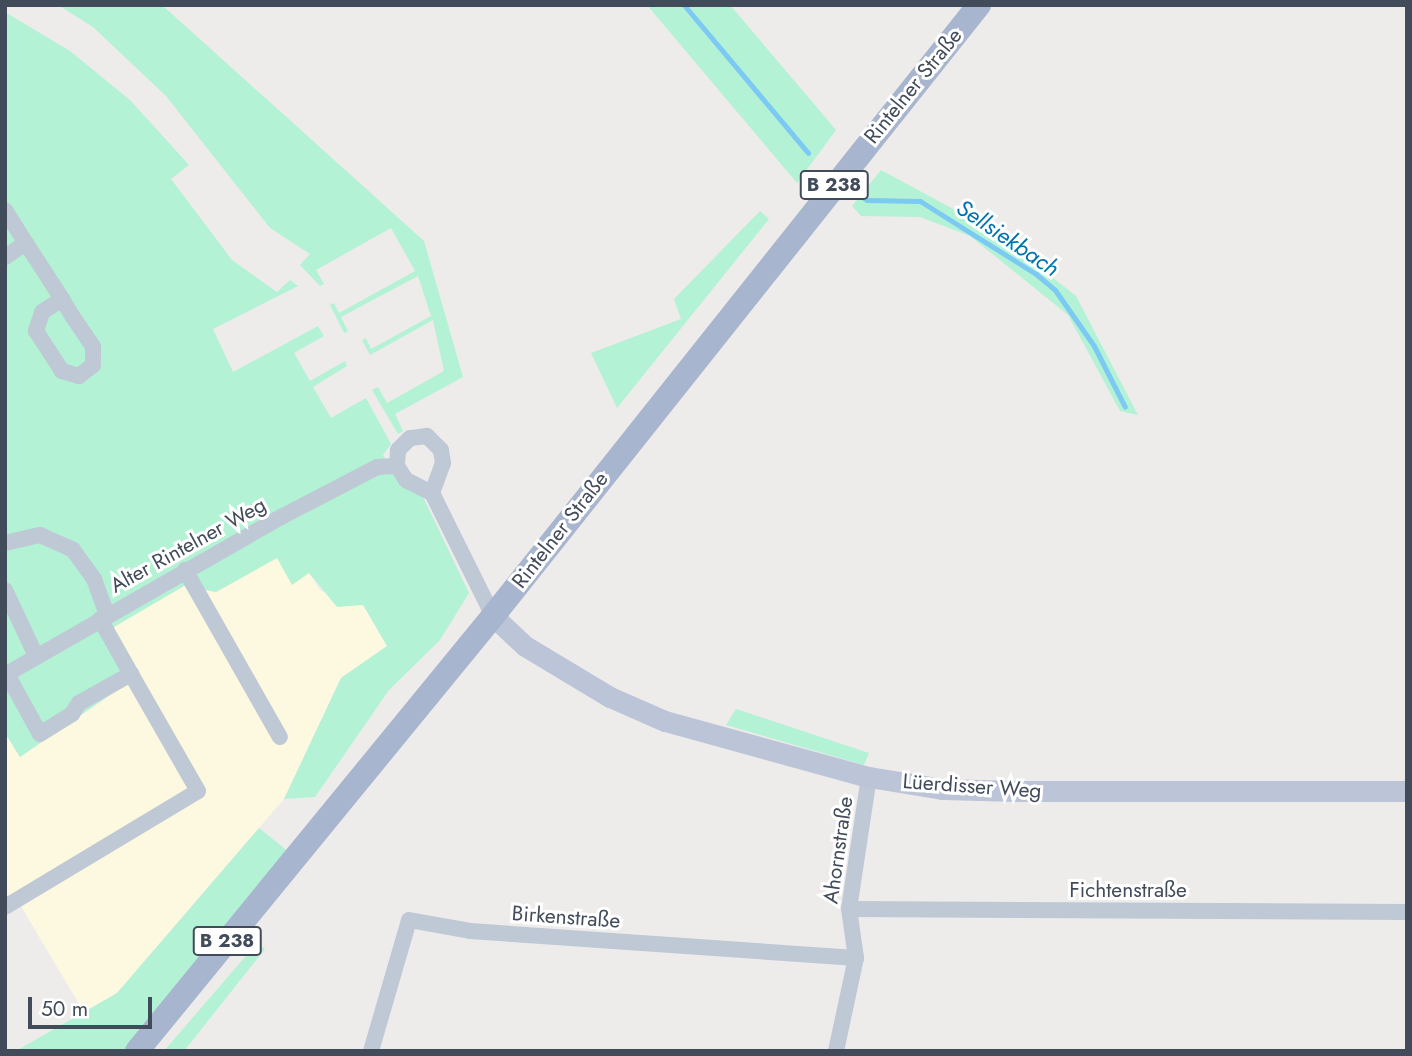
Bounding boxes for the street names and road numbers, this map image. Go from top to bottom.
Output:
street label: Rintelner Straße [859,23,967,149]
road number: B 238 [799,169,869,200]
street label: Rintelner Straße [507,467,613,593]
street label: Alter Rintelner Weg [106,492,270,598]
street label: Lüerdisser Weg [902,769,1042,803]
street label: Ahornstraße [818,795,858,905]
street label: Fichtenstraße [1069,877,1187,903]
street label: Birkenstraße [511,901,621,933]
road number: B 238 [192,925,262,956]

